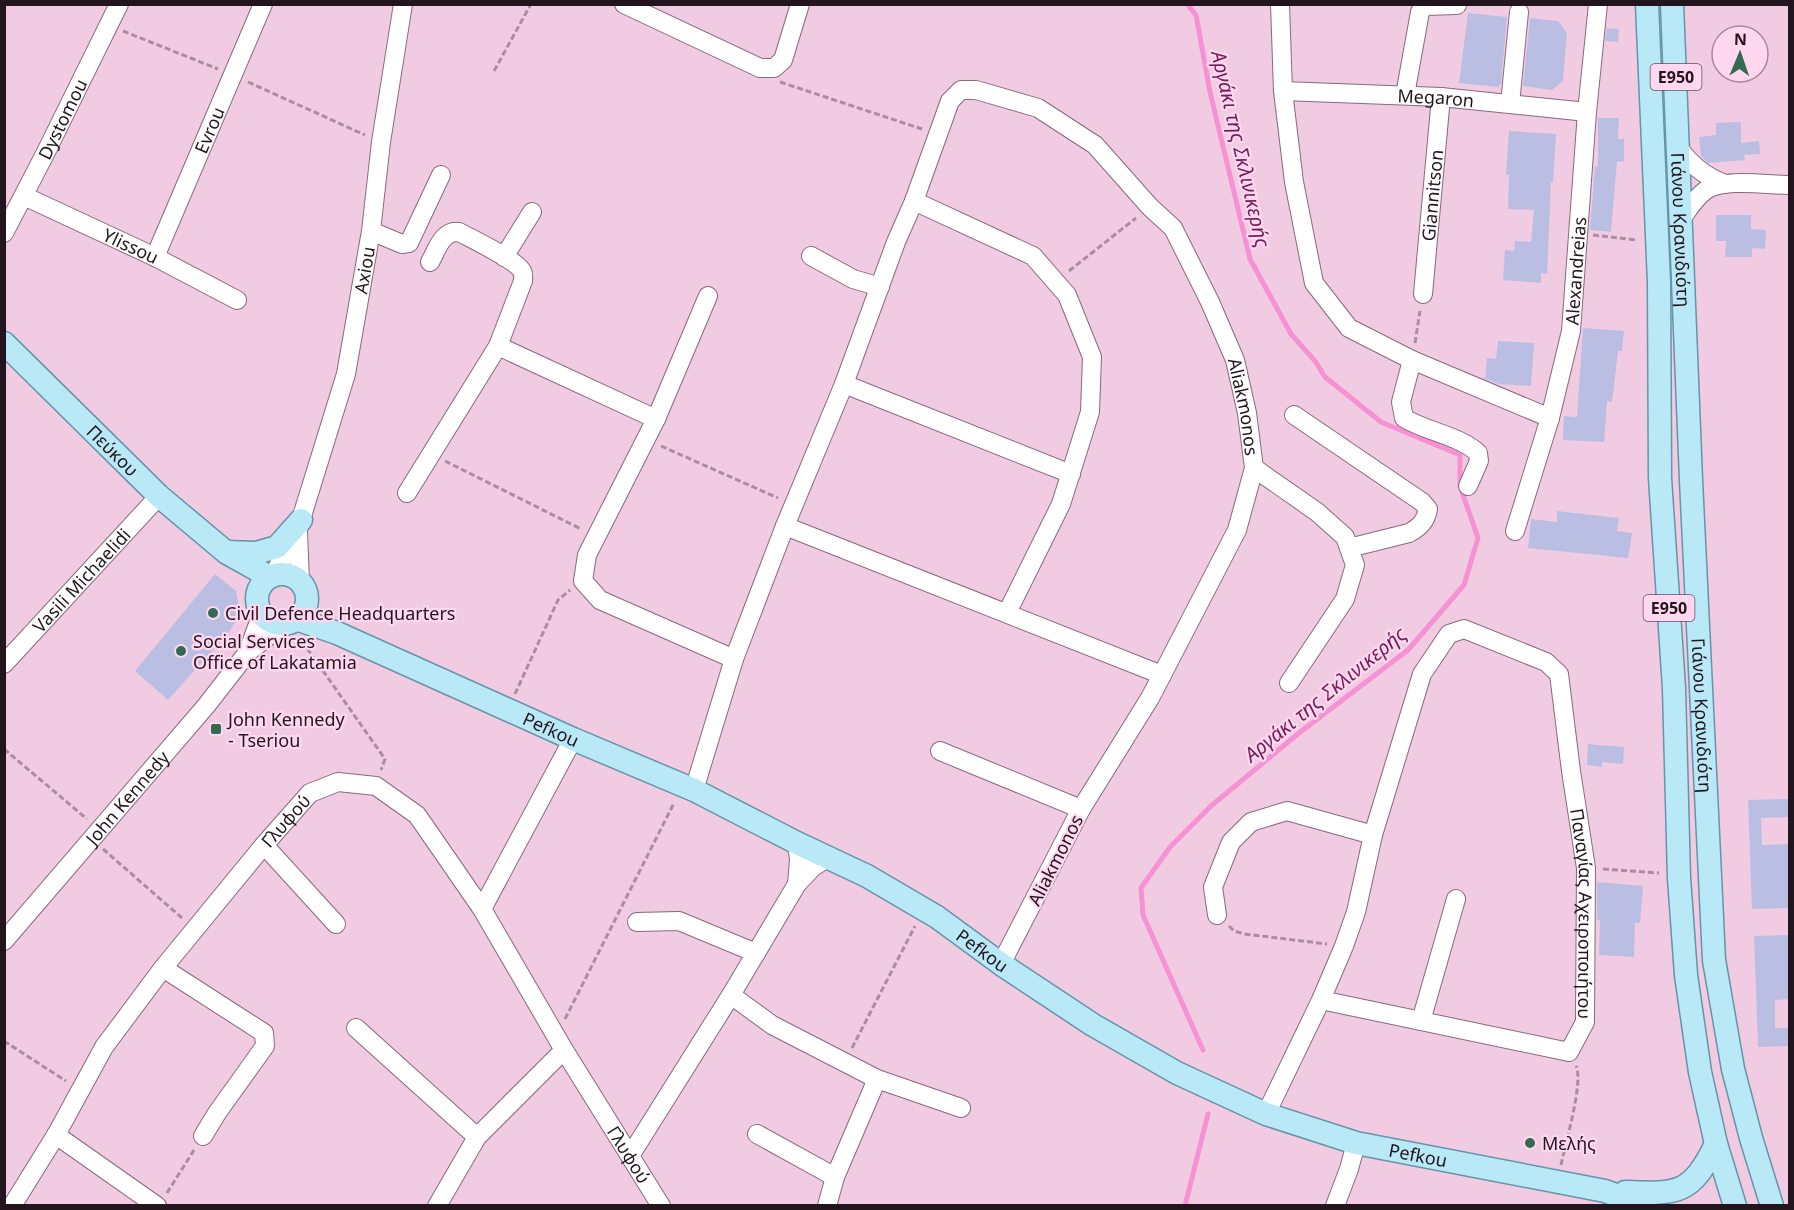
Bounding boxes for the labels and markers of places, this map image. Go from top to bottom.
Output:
place label: Civil Defence Headquarters [225,601,455,625]
marker: Civil Defence Headquarters [206,606,220,620]
place label: Social Services Office of Lakatamia [193,629,357,674]
marker: Social Services Office of Lakatamia [174,644,188,658]
place label: John Kennedy - Tseriou [226,707,345,752]
marker: John Kennedy - Tseriou [209,722,223,736]
place label: Μελής [1542,1131,1596,1155]
marker: Μελής [1523,1136,1537,1150]

